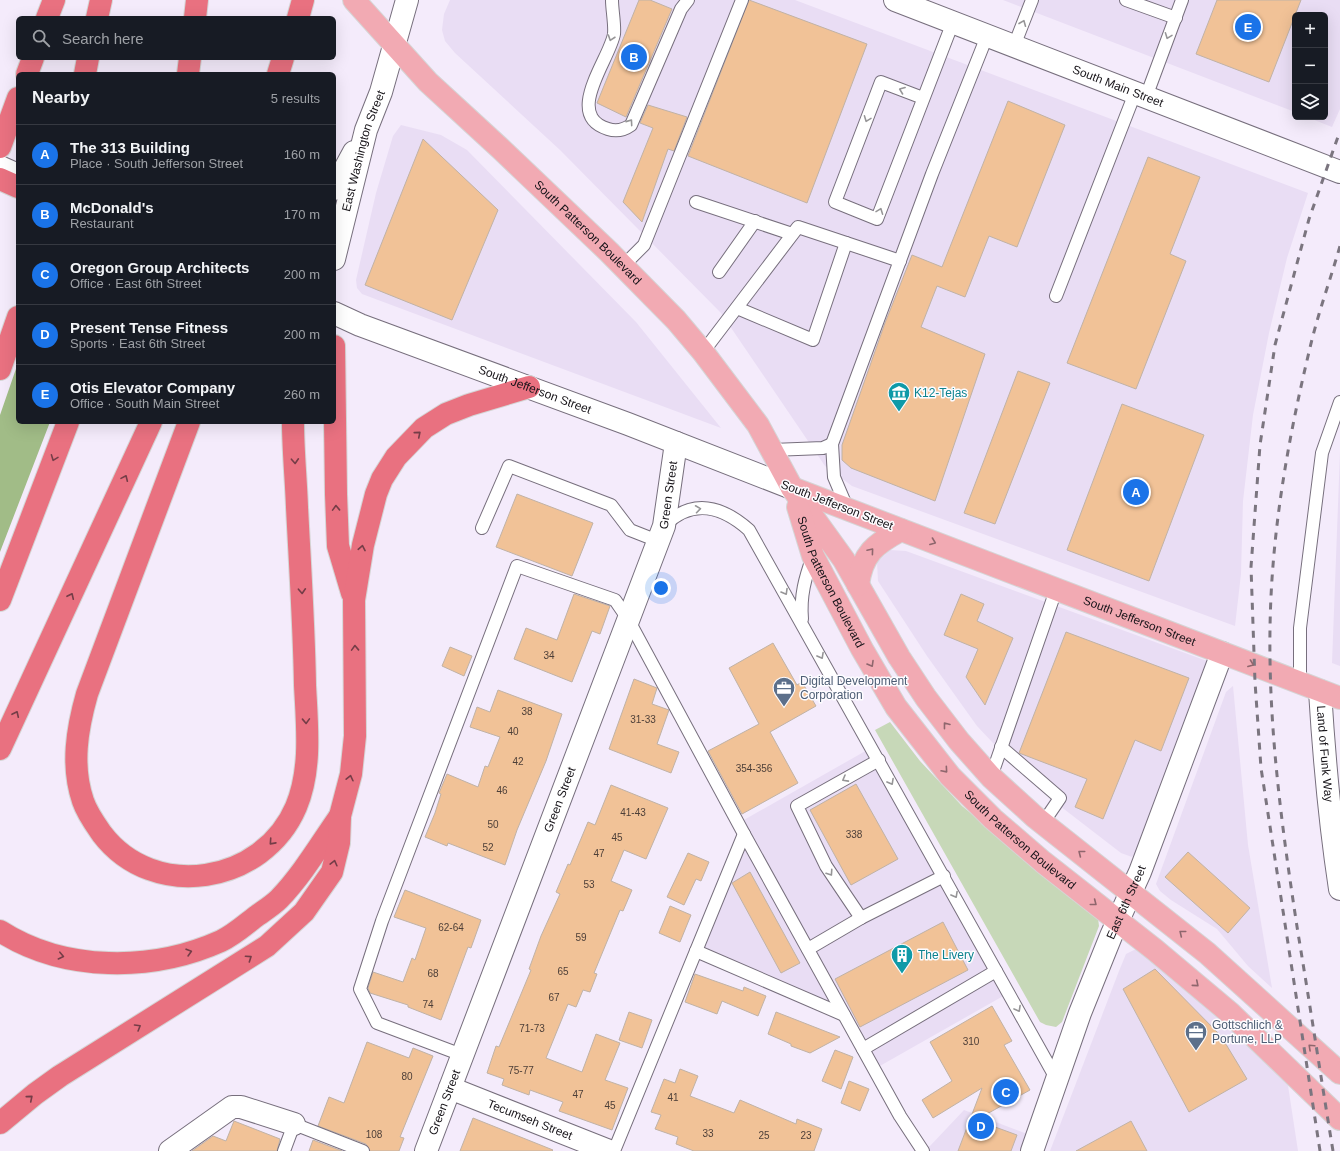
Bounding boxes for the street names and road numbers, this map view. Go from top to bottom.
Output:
street label: South Main Street [1071,62,1166,110]
street label: East Washington Street [339,88,388,213]
street label: South Patterson Boulevard [531,178,644,288]
street label: South Jefferson Street [476,362,594,417]
street label: Green Street [657,459,680,530]
street label: South Jefferson Street [779,477,896,533]
street label: South Patterson Boulevard [794,515,867,650]
street label: South Jefferson Street [1081,593,1198,649]
street label: Land of Funk Way [1314,705,1336,803]
street label: Green Street [541,764,579,834]
street label: South Patterson Boulevard [961,787,1079,892]
street label: East 6th Street [1103,863,1149,942]
street label: Green Street [426,1067,464,1137]
street label: Tecumseh Street [485,1097,575,1143]

